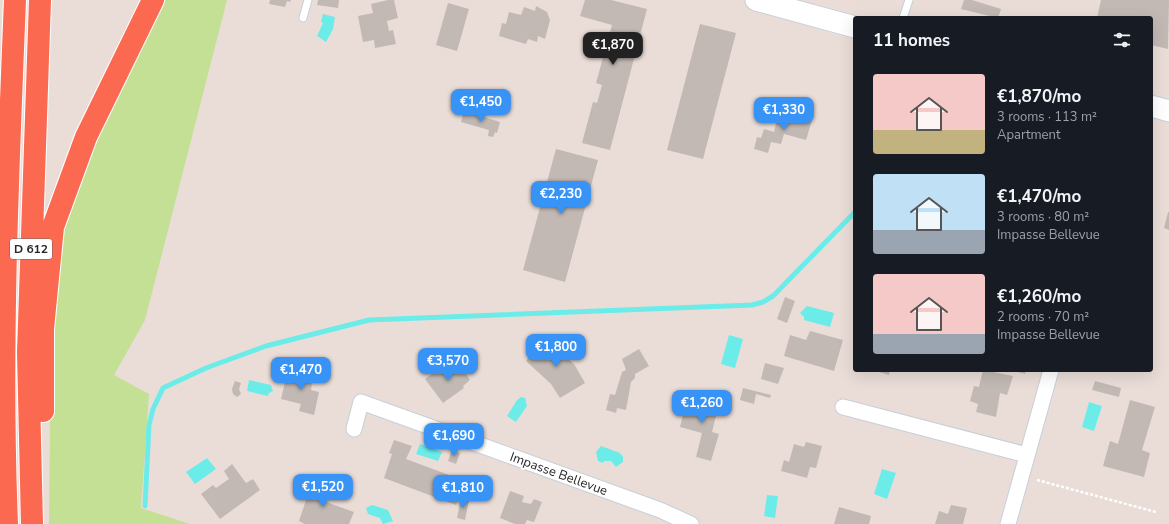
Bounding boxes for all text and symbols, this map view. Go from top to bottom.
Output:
text: 11 homes [873,29,950,52]
icon: filters [1111,29,1133,51]
pin: €1,870 [580,32,646,66]
text: €1,870 [592,36,634,54]
text: €1,870/mo [997,85,1081,108]
pin: €1,450 [448,89,514,123]
icon: home [905,90,953,138]
text: €1,450 [460,93,502,111]
pin: €1,330 [751,97,817,131]
text: €1,330 [763,101,805,119]
text: 3 rooms · 113 m² [997,108,1097,126]
text: Apartment [997,126,1060,144]
pin: €2,230 [528,181,594,215]
text: €2,230 [540,185,582,203]
text: €1,470/mo [997,185,1081,208]
icon: home [905,190,953,238]
text: 3 rooms · 80 m² [997,208,1089,226]
text: Impasse Bellevue [997,226,1100,244]
road number: D 612 [10,239,52,259]
text: €1,260/mo [997,285,1081,308]
icon: home [905,290,953,338]
text: 2 rooms · 70 m² [997,308,1089,326]
text: Impasse Bellevue [997,326,1100,344]
pin: €1,800 [523,334,589,368]
text: €1,800 [535,338,577,356]
pin: €3,570 [415,348,481,382]
text: €3,570 [427,352,469,370]
pin: €1,470 [268,357,334,391]
text: €1,470 [280,361,322,379]
pin: €1,260 [669,390,735,424]
text: €1,260 [681,394,723,412]
pin: €1,690 [421,423,487,457]
text: €1,690 [433,427,475,445]
street label: Impasse Bellevue [507,448,610,500]
pin: €1,520 [290,474,356,508]
pin: €1,810 [430,475,496,509]
text: €1,520 [302,478,344,496]
text: €1,810 [442,479,484,497]

